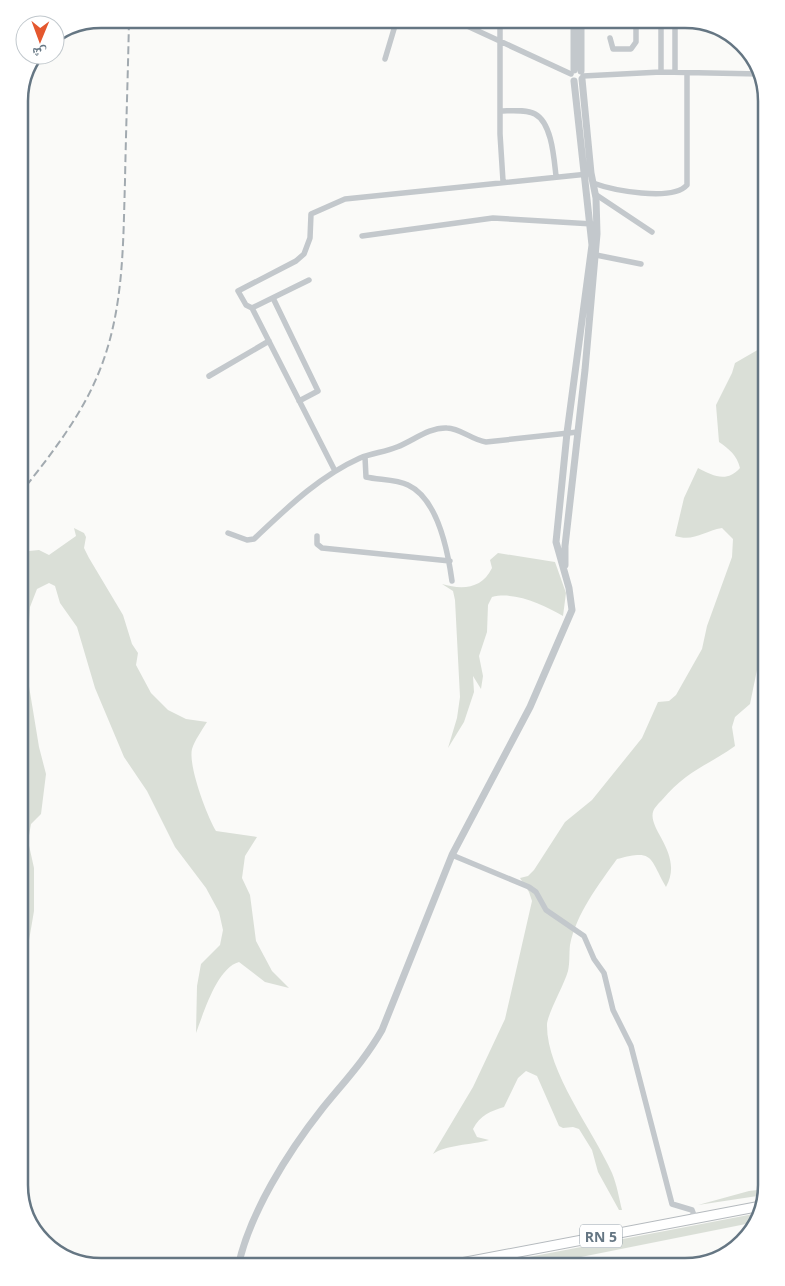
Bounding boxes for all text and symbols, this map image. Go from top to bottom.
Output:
north arrow [15,15,65,65]
text: ش [32,44,47,63]
road number: RN 5 [580,1224,622,1248]

